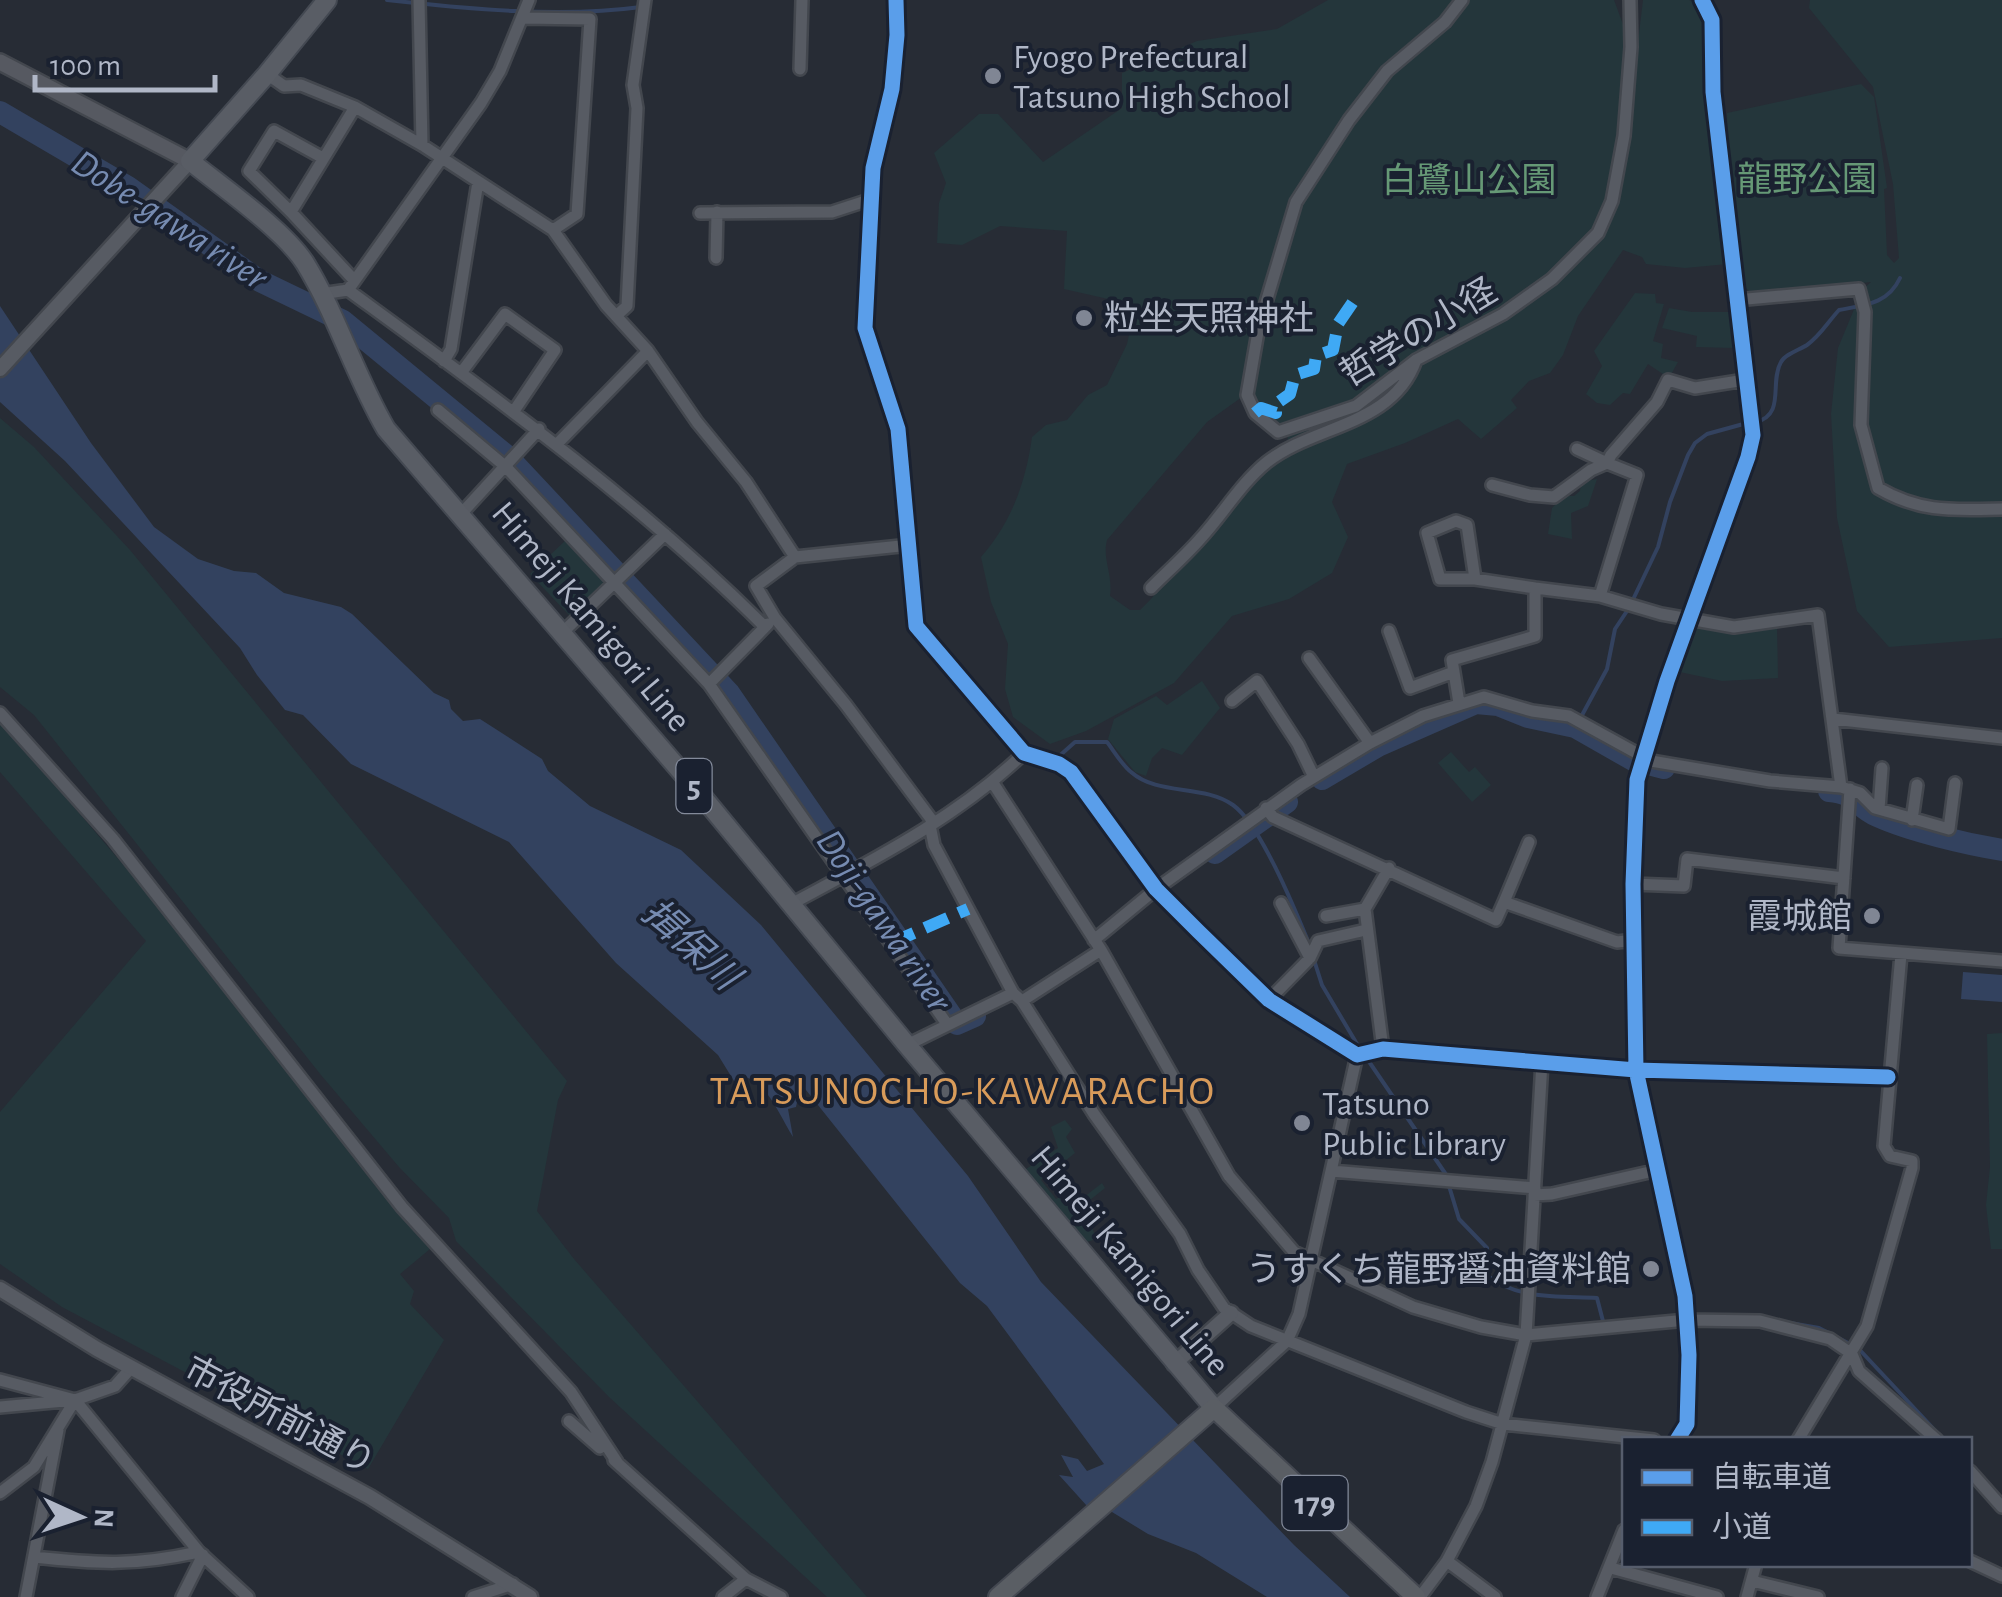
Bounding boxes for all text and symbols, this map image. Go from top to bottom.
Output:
scale bar [35,30,215,92]
place label: Fyogo Prefectural Tatsuno High School [1013,40,1291,115]
text: 100 m [50,51,121,81]
marker: Fyogo Prefectural Tatsuno High School [982,65,1004,87]
water label: Dobe-gawa river [64,144,275,299]
park label: 龍野公園 [1737,161,1877,198]
park label: 白鷺山公園 [1381,162,1557,199]
street label: 哲学の小径 [1334,272,1503,393]
place label: 粒坐天照神社 [1104,300,1314,337]
marker: 粒坐天照神社 [1073,307,1095,329]
street label: Himeji Kamigori Line [485,495,697,738]
road number: 5 [676,759,712,813]
water label: Doji-gawa river [809,823,959,1020]
water label: 揖保川 [635,892,749,1000]
place label: 霞城館 [1747,898,1852,935]
marker: 霞城館 [1861,905,1883,927]
district label: TATSUNOCHO-KAWARACHO [710,1072,1216,1112]
place label: Tatsuno Public Library [1322,1087,1506,1162]
marker: Tatsuno Public Library [1291,1112,1313,1134]
street label: Himeji Kamigori Line [1024,1139,1236,1382]
place label: うすくち龍野醤油資料館 [1246,1251,1631,1288]
marker: うすくち龍野醤油資料館 [1640,1258,1662,1280]
street label: 市役所前通り [178,1350,381,1481]
legend [1622,1437,1972,1567]
text: 自転車道 [1712,1461,1832,1493]
north arrow [30,1467,130,1567]
road number: 179 [1282,1476,1348,1530]
text: N [88,1508,117,1529]
text: 小道 [1712,1511,1772,1543]

